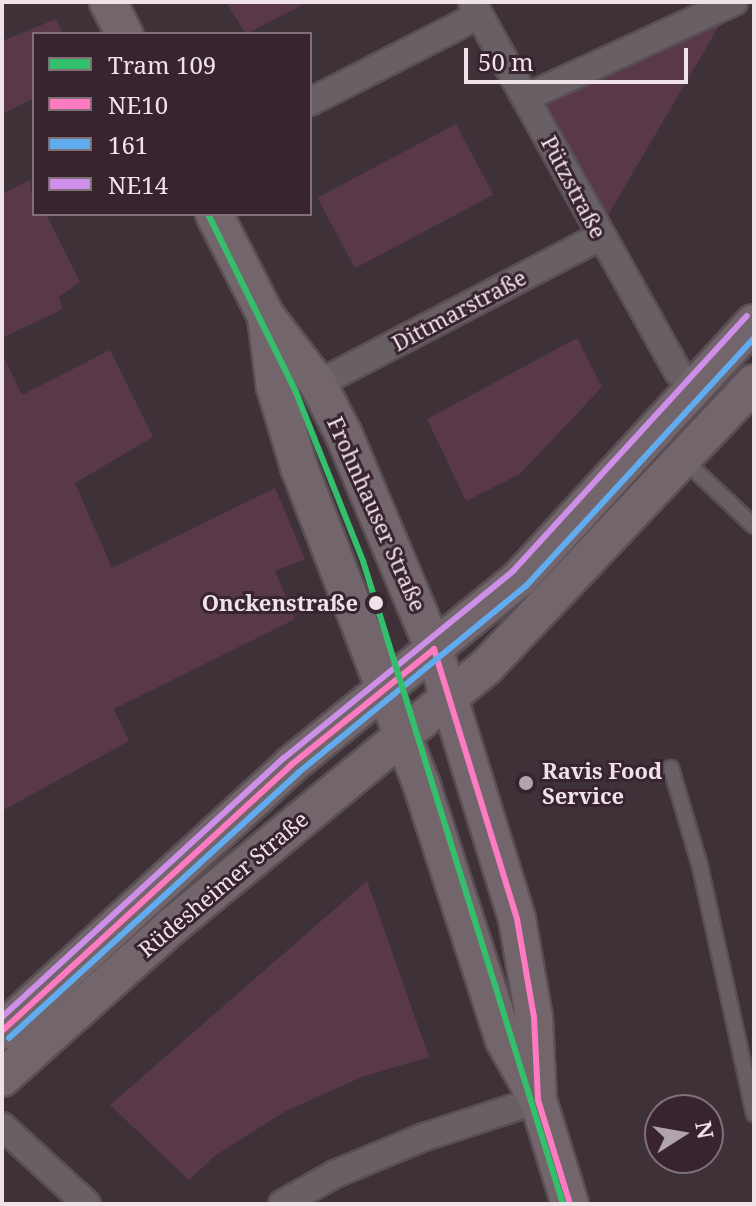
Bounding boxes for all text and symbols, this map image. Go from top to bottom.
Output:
legend [32,32,312,216]
scale bar [468,32,692,82]
text: 50 m [478,45,534,78]
text: Tram 109 [108,48,216,81]
text: NE10 [108,88,168,121]
text: 161 [108,128,148,161]
street label: Pützstraße [536,131,612,243]
text: NE14 [108,168,168,201]
street label: Dittmarstraße [387,264,531,356]
street label: Frohnhauser Straße [322,413,432,615]
place label: Onckenstraße [202,590,358,616]
marker: Onckenstraße [365,592,387,614]
place label: Ravis Food Service [542,757,662,808]
marker: Ravis Food Service [517,774,535,792]
street label: Rüdesheimer Straße [133,805,313,963]
north arrow [644,1094,724,1174]
text: N [689,1118,722,1141]

